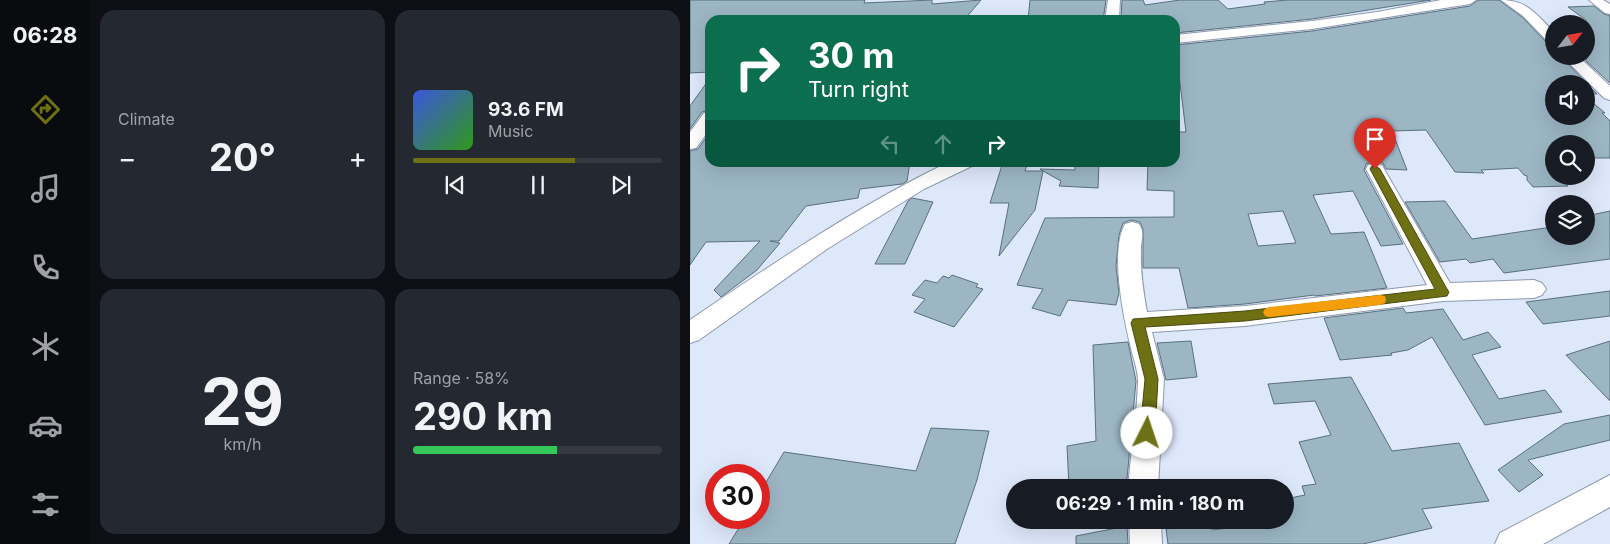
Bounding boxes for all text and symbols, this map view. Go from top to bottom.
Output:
north arrow [1545,15,1595,65]
map controls [1545,15,1595,245]
text: 06:28 [13,22,77,48]
text: 30 m [808,34,894,76]
icon: right [725,35,790,100]
button: sound [1545,75,1595,125]
text: Turn right [808,76,909,102]
icon: directions [28,92,63,127]
text: 93.6 FM [488,98,564,121]
text: Climate [118,109,175,129]
pin [1354,118,1396,169]
text: Music [488,121,533,141]
icon: arrive [1361,125,1389,153]
icon: left [876,130,904,158]
icon: ahead [929,130,957,158]
icon: right [982,130,1010,158]
text: 20° [209,134,276,180]
button: search [1545,135,1595,185]
text: − [118,141,137,175]
text: + [348,141,367,175]
icon: music [28,171,63,206]
icon: previous [441,171,469,199]
icon: pause [524,171,552,199]
icon: next [607,171,635,199]
button: layers [1545,195,1595,245]
icon: phone [28,250,63,285]
icon: climate [28,329,63,364]
text: 29 [201,362,284,441]
text: Range · 58% [413,368,510,388]
text: 290 km [413,393,553,439]
position arrow [1120,406,1172,458]
icon: car [28,408,63,443]
text: km/h [223,434,262,454]
speed limit sign: 30 [705,464,770,529]
icon: filters [28,487,63,522]
text: 06:29 · 1 min · 180 m [1056,492,1244,515]

